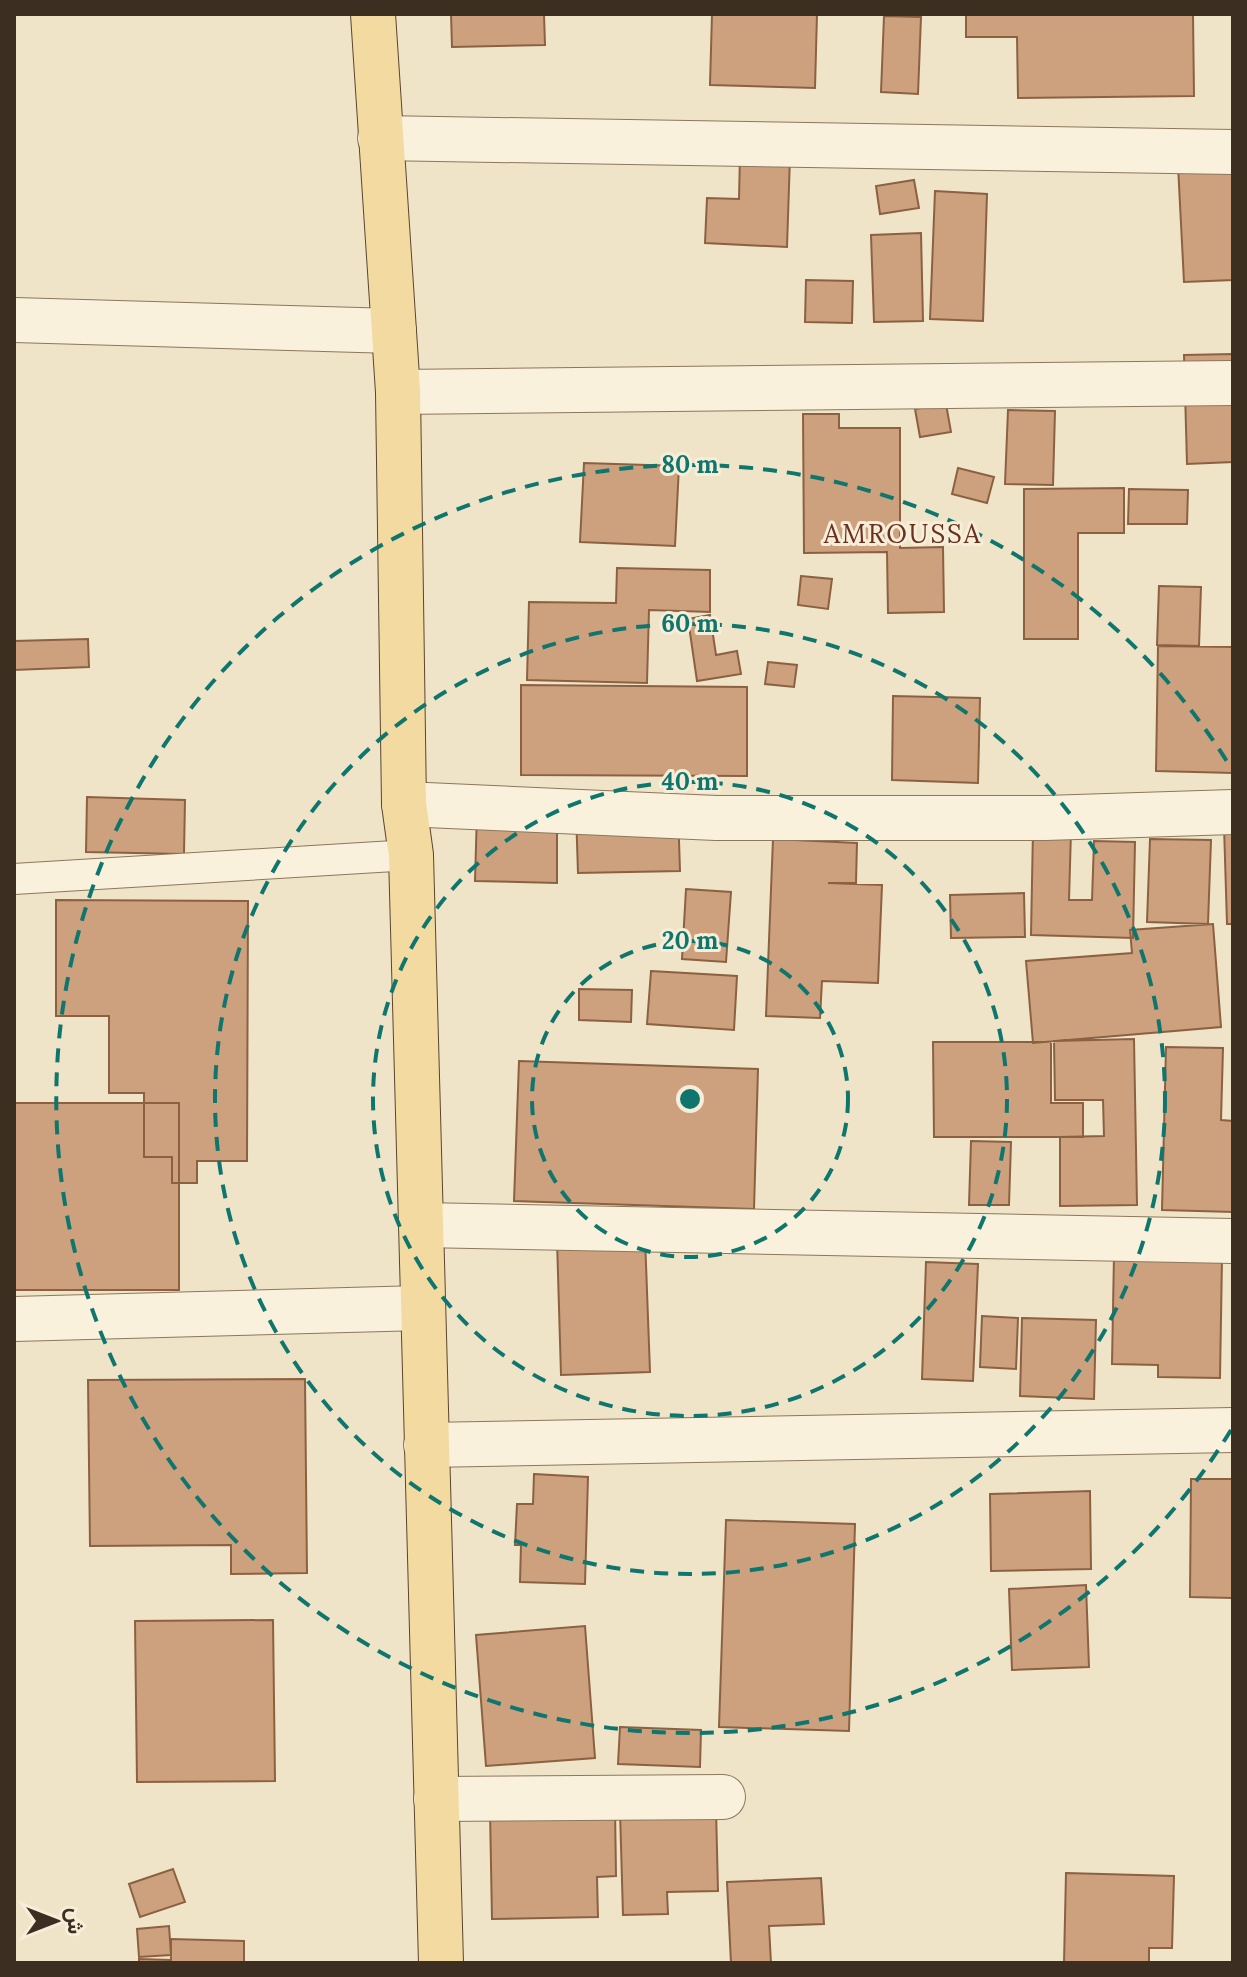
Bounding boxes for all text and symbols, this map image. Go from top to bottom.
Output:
text: 80 m [661,449,719,480]
district label: AMROUSSA [823,517,982,550]
text: 60 m [661,608,719,639]
text: 40 m [662,766,718,797]
text: 20 m [662,925,718,956]
centre of rings [676,1085,704,1113]
north arrow [16,1881,96,1961]
text: ش [62,1908,90,1934]

